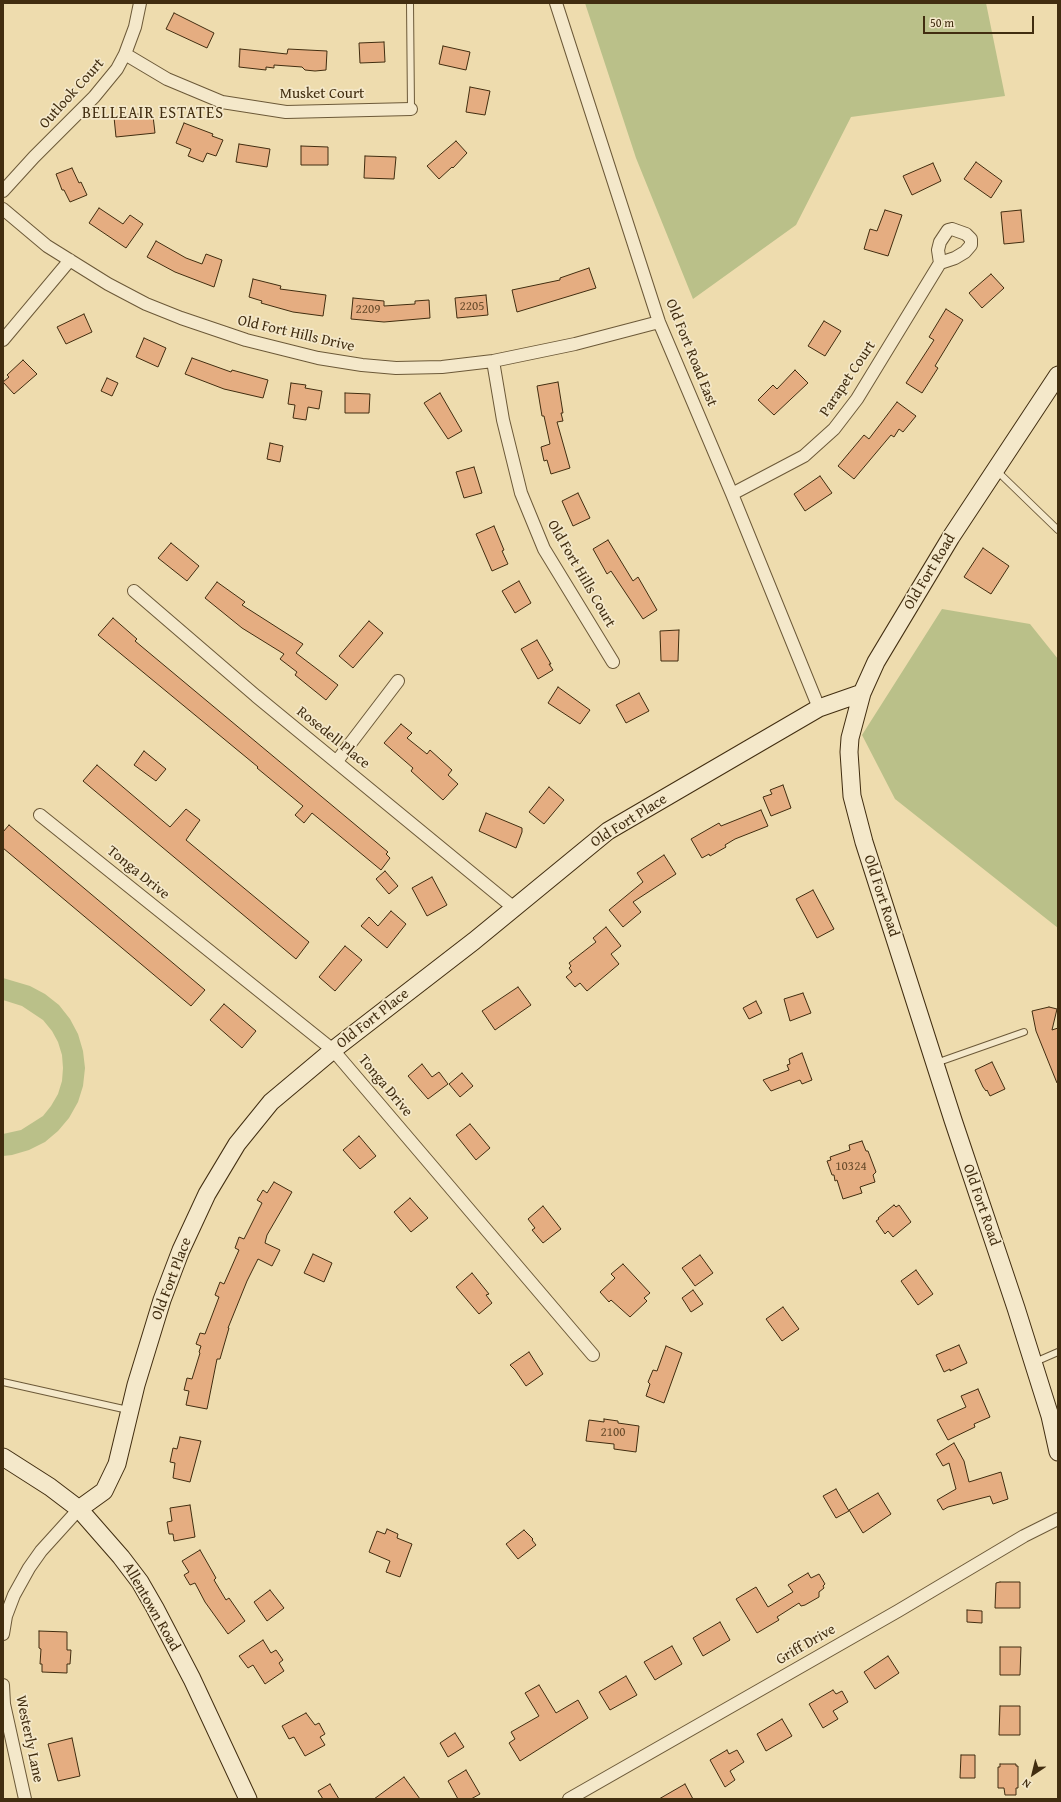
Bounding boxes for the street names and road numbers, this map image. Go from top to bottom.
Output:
street label: Outlook Court [36,55,108,133]
street label: Musket Court [280,85,364,103]
street label: Old Fort Road East [661,297,721,409]
street label: Old Fort Hills Drive [236,312,356,356]
street label: Parapet Court [816,338,880,420]
street label: Old Fort Hills Court [543,517,619,631]
street label: Old Fort Road [900,531,960,613]
street label: Rosedell Place [293,703,373,773]
street label: Old Fort Place [587,790,671,852]
street label: Tonga Drive [103,842,173,904]
street label: Old Fort Road [859,853,903,939]
street label: Old Fort Place [333,985,413,1053]
street label: Tonga Drive [354,1051,416,1121]
street label: Old Fort Road [959,1162,1003,1248]
street label: Old Fort Place [148,1235,196,1323]
street label: Allentown Road [118,1559,184,1655]
street label: Griff Drive [773,1621,839,1669]
street label: Westerly Lane [11,1694,47,1784]

